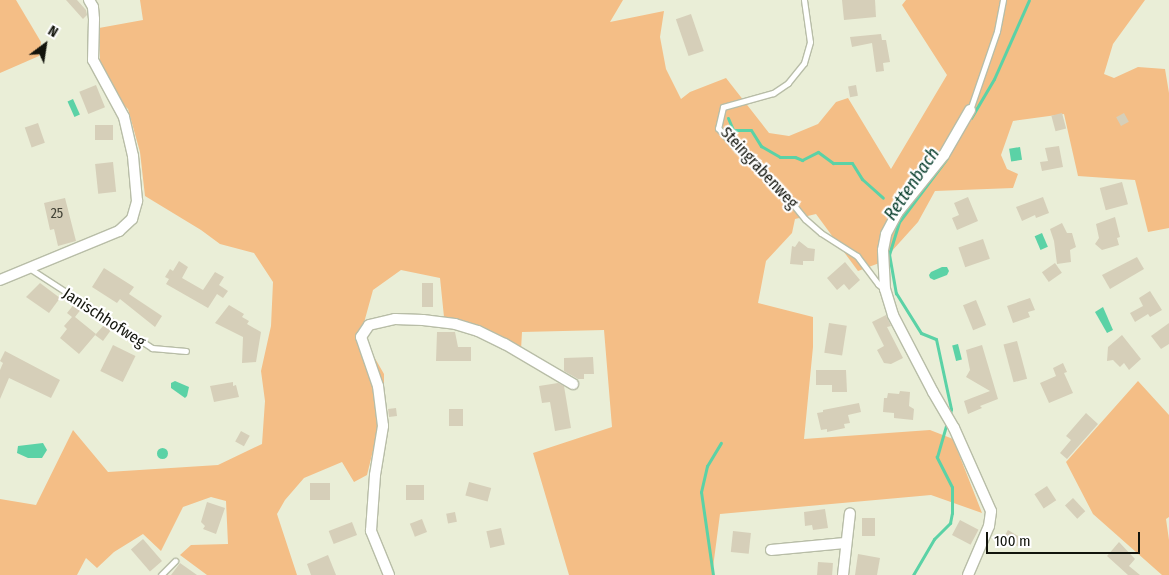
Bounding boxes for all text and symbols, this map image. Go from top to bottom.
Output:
north arrow [20,20,70,70]
text: N [45,22,61,41]
street label: Steingrabenweg [716,123,802,213]
water label: Rettenbach [880,143,944,225]
house number: 25 [51,206,63,222]
street label: Janischhofweg [59,284,149,352]
scale bar [989,522,1143,554]
text: 100 m [994,532,1031,550]

